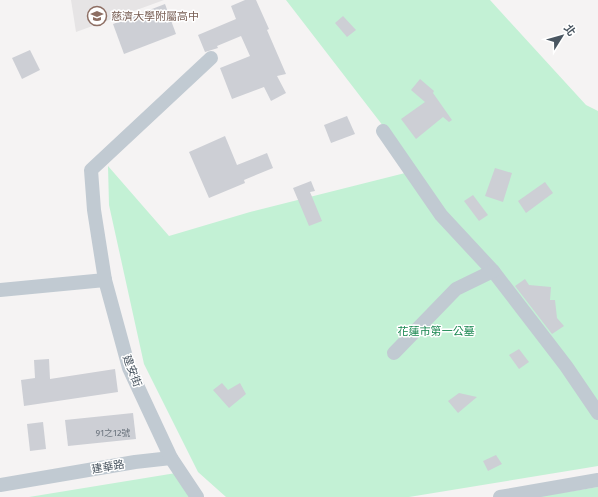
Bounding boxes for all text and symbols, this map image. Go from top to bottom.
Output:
school or university icon: 慈濟大學附屬高中 [86,5,108,27]
place label: 慈濟大學附屬高中 [111,10,199,23]
north arrow [542,16,582,56]
text: 北 [561,22,578,39]
park label: 花蓮市第一公墓 [398,325,475,338]
street label: 建安街 [120,353,144,389]
house number: 91之12號 [96,428,130,438]
street label: 建華路 [91,458,125,476]

